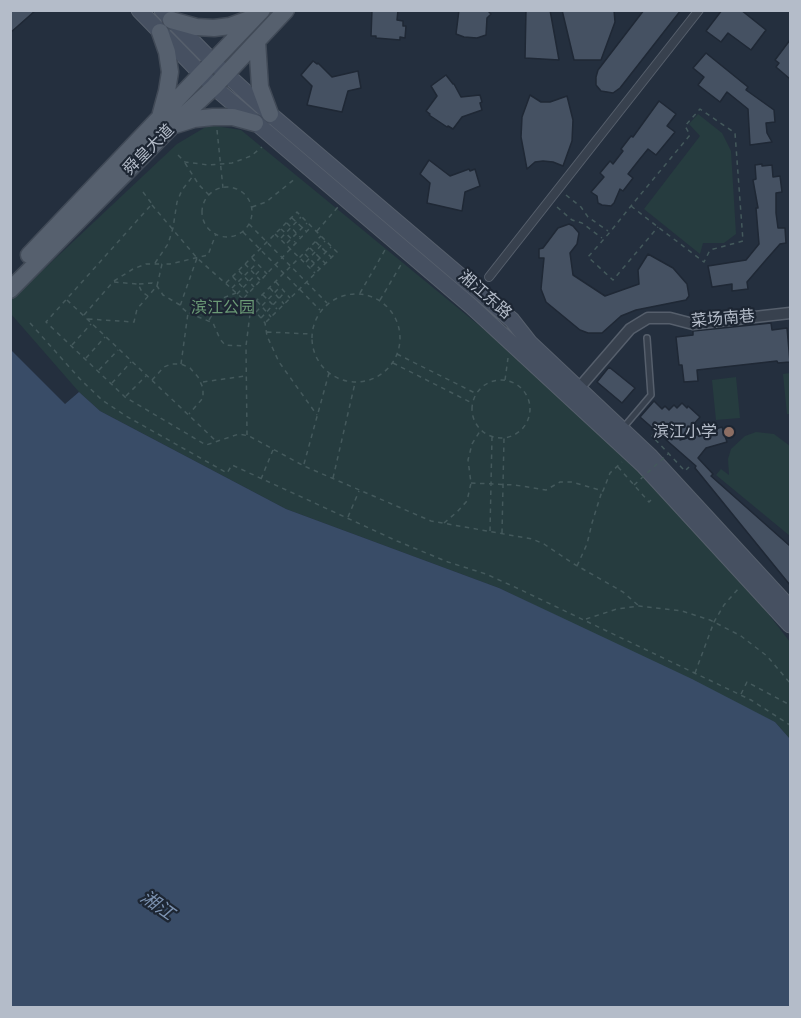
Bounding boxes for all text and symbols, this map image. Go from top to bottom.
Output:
street label: 舜皇大道 [120,121,178,179]
street label: 湘江东路 [455,267,515,323]
park label: 滨江公园 [191,298,255,318]
street label: 菜场南巷 [690,307,756,331]
place label: 滨江小学 [653,422,717,442]
marker: 滨江小学 [722,425,736,439]
water label: 湘江 [136,887,178,925]

